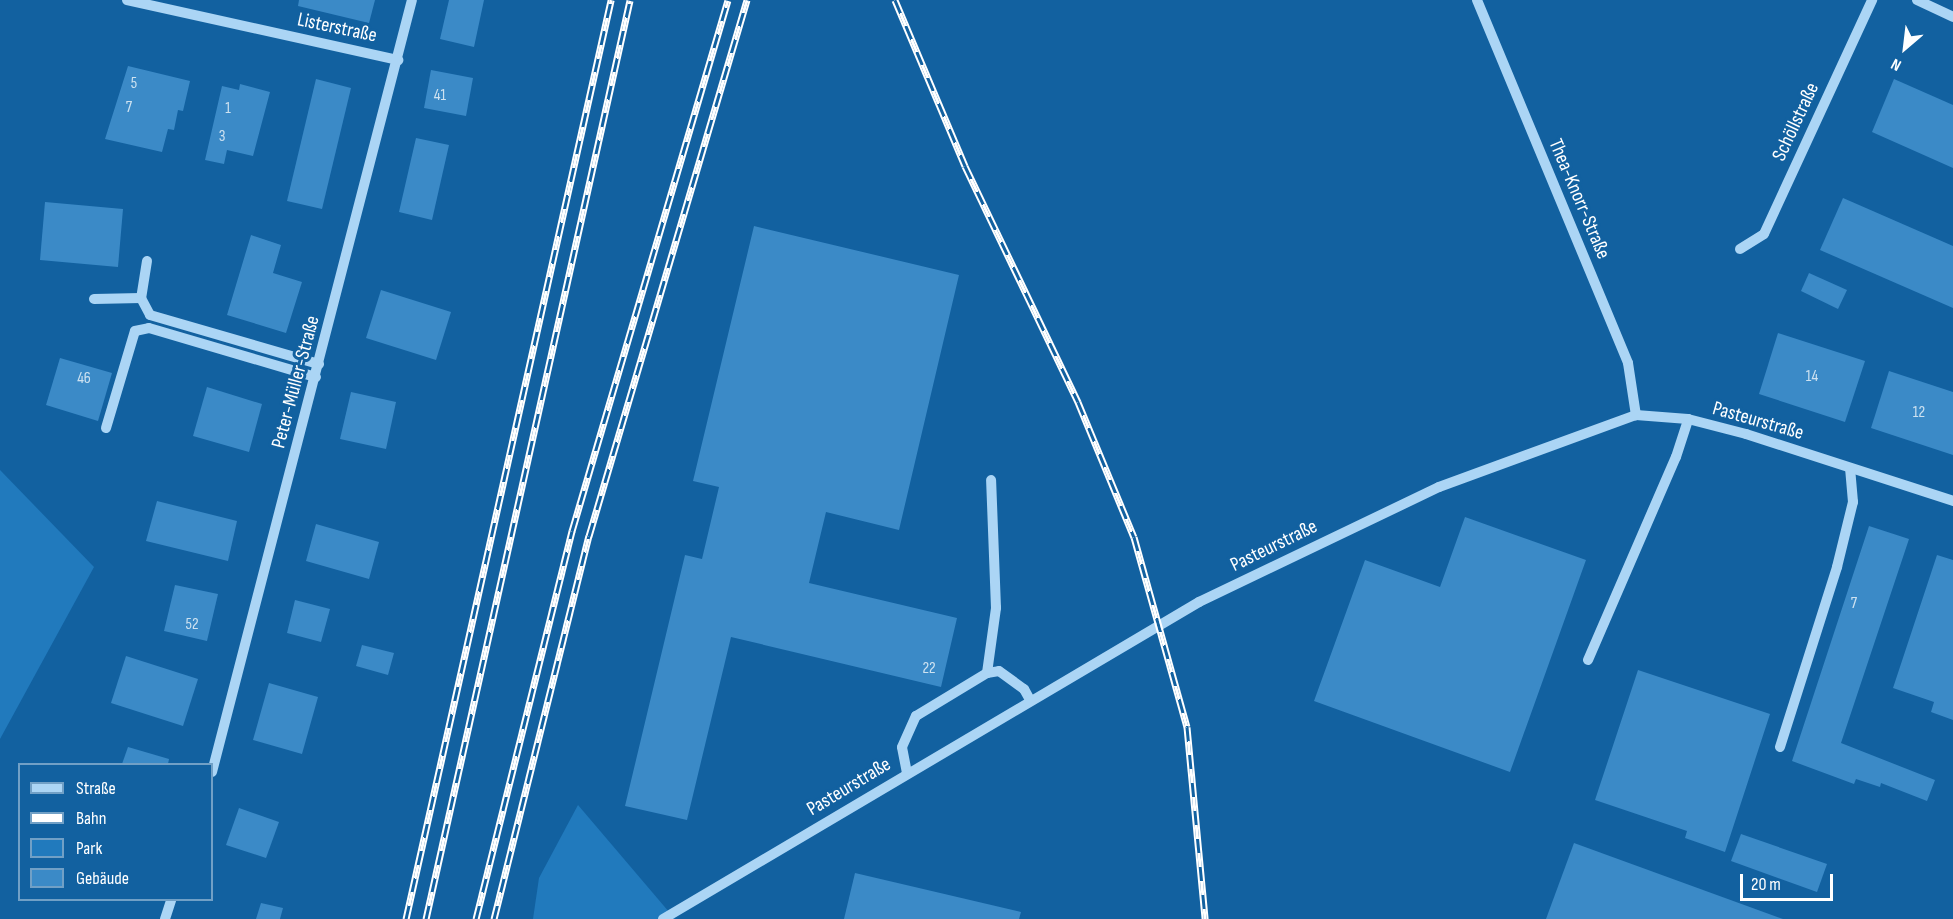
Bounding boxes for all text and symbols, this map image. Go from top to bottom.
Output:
street label: Listerstraße [295,8,379,48]
north arrow [1875,18,1935,78]
text: N [1888,54,1905,75]
house number: 5 [131,74,137,94]
street label: Schöllstraße [1767,79,1825,165]
house number: 41 [434,86,446,106]
house number: 7 [126,98,132,118]
house number: 1 [225,99,231,119]
house number: 3 [219,127,225,147]
street label: Thea-Knorr-Straße [1543,135,1615,263]
street label: Peter-Müller-Straße [267,313,325,451]
house number: 14 [1806,367,1818,387]
house number: 46 [77,369,91,389]
street label: Pasteurstraße [1710,397,1806,445]
house number: 12 [1913,403,1925,423]
street label: Pasteurstraße [1227,515,1321,577]
house number: 7 [1851,594,1857,614]
house number: 52 [185,615,199,635]
house number: 22 [922,659,936,679]
street label: Pasteurstraße [803,753,895,821]
legend [18,763,213,901]
text: Straße [76,778,116,799]
text: Bahn [76,808,106,829]
text: Park [76,838,102,859]
scale bar [1743,862,1836,900]
text: Gebäude [76,868,129,889]
text: 20 m [1751,874,1781,895]

